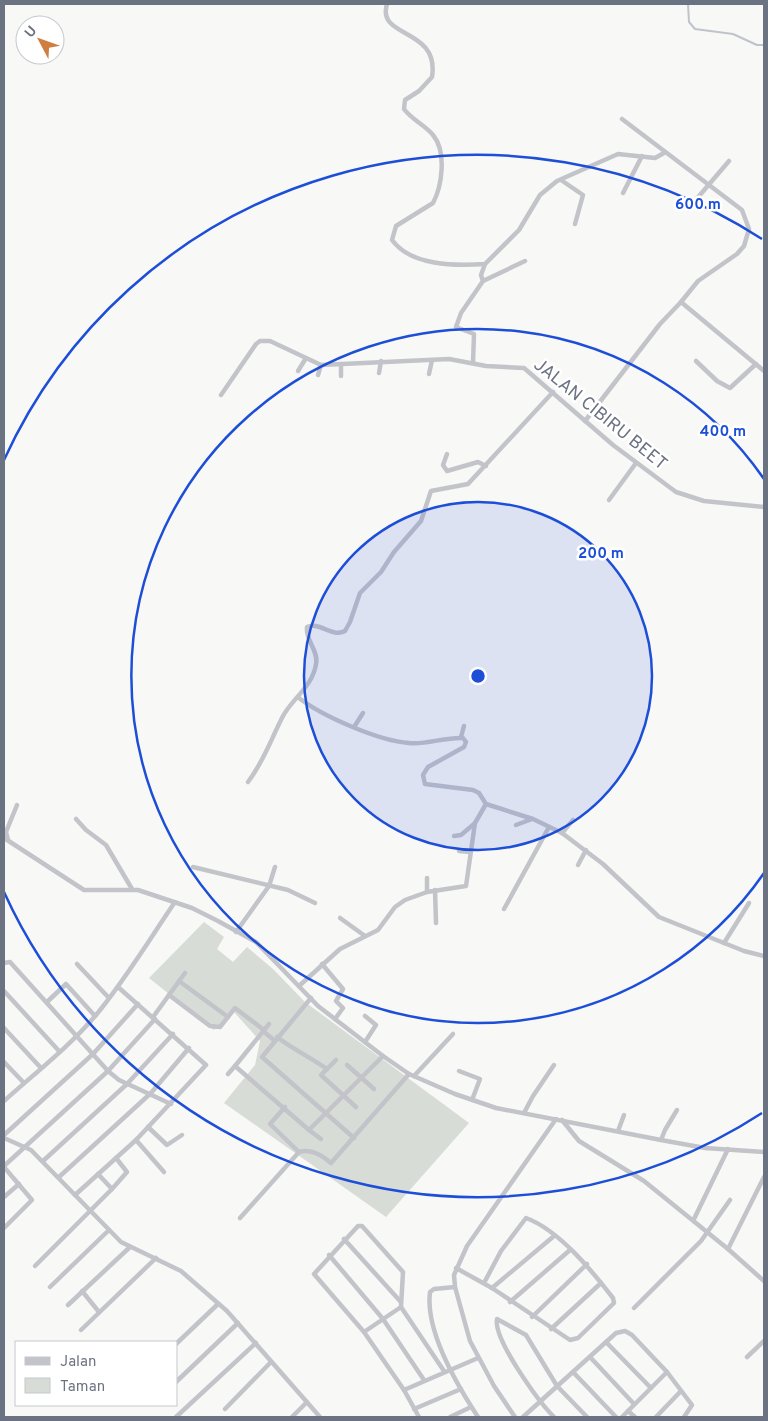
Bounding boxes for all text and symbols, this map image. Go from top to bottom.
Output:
north arrow [15,15,65,65]
text: U [22,23,41,42]
text: 600 m [675,196,721,215]
street label: JALAN CIBIRU BEET [528,354,672,476]
text: 400 m [700,423,746,442]
text: 200 m [578,545,624,564]
centre of rings [469,667,487,685]
legend [15,1341,178,1406]
text: Jalan [60,1353,97,1372]
text: Taman [60,1378,105,1397]

